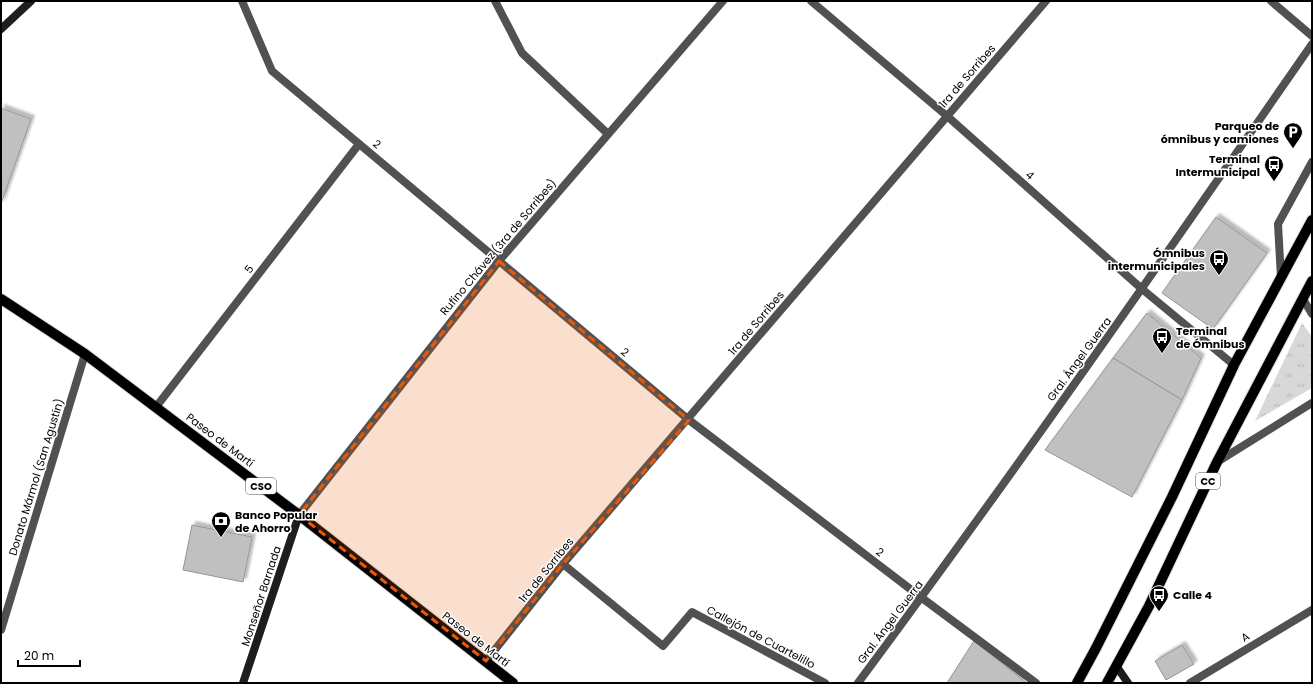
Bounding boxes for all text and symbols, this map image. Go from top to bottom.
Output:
street label: 1ra de Sorribes [935,41,999,111]
place label: Parqueo de ómnibus y camiones [1161,118,1279,147]
parking icon: Parqueo de ómnibus y camiones [1282,121,1304,149]
street label: 2 [369,136,385,152]
place label: Terminal Intermunicipal [1176,151,1260,180]
bus stop icon: Terminal Intermunicipal [1263,154,1285,182]
street label: 4 [1022,167,1038,183]
street label: Rufino Chávez (3ra de Sorribes) [436,175,560,319]
place label: Ómnibus intermunicipales [1108,245,1205,274]
bus stop icon: Ómnibus intermunicipales [1208,248,1230,276]
street label: 5 [241,261,257,277]
street label: 1ra de Sorribes [724,287,788,359]
street label: Gral. Ángel Guerra [1043,314,1115,404]
place label: Terminal de Ómnibus [1176,323,1245,352]
bus stop icon: Terminal de Ómnibus [1151,326,1173,354]
street label: 2 [617,344,633,360]
street label: Donato Mármol (San Agustín) [4,396,68,558]
street label: Paseo de Martí [183,409,257,471]
road number: CC [1196,473,1220,489]
road number: CSO [246,478,276,494]
place label: Banco Popular de Ahorro [235,507,318,536]
bank icon: Banco Popular de Ahorro [210,510,232,538]
street label: 1ra de Sorribes [515,534,577,606]
street label: Monseñor Barnada [237,544,285,648]
street label: 2 [873,544,887,560]
street label: Gral. Ángel Guerra [853,577,927,667]
bus stop icon: Calle 4 [1148,584,1170,612]
place label: Calle 4 [1173,587,1212,603]
street label: Callejón de Cuartelillo [704,602,818,672]
street label: Paseo de Martí [439,608,513,670]
street label: A [1238,628,1253,646]
scale bar [18,642,80,668]
text: 20 m [24,647,54,664]

